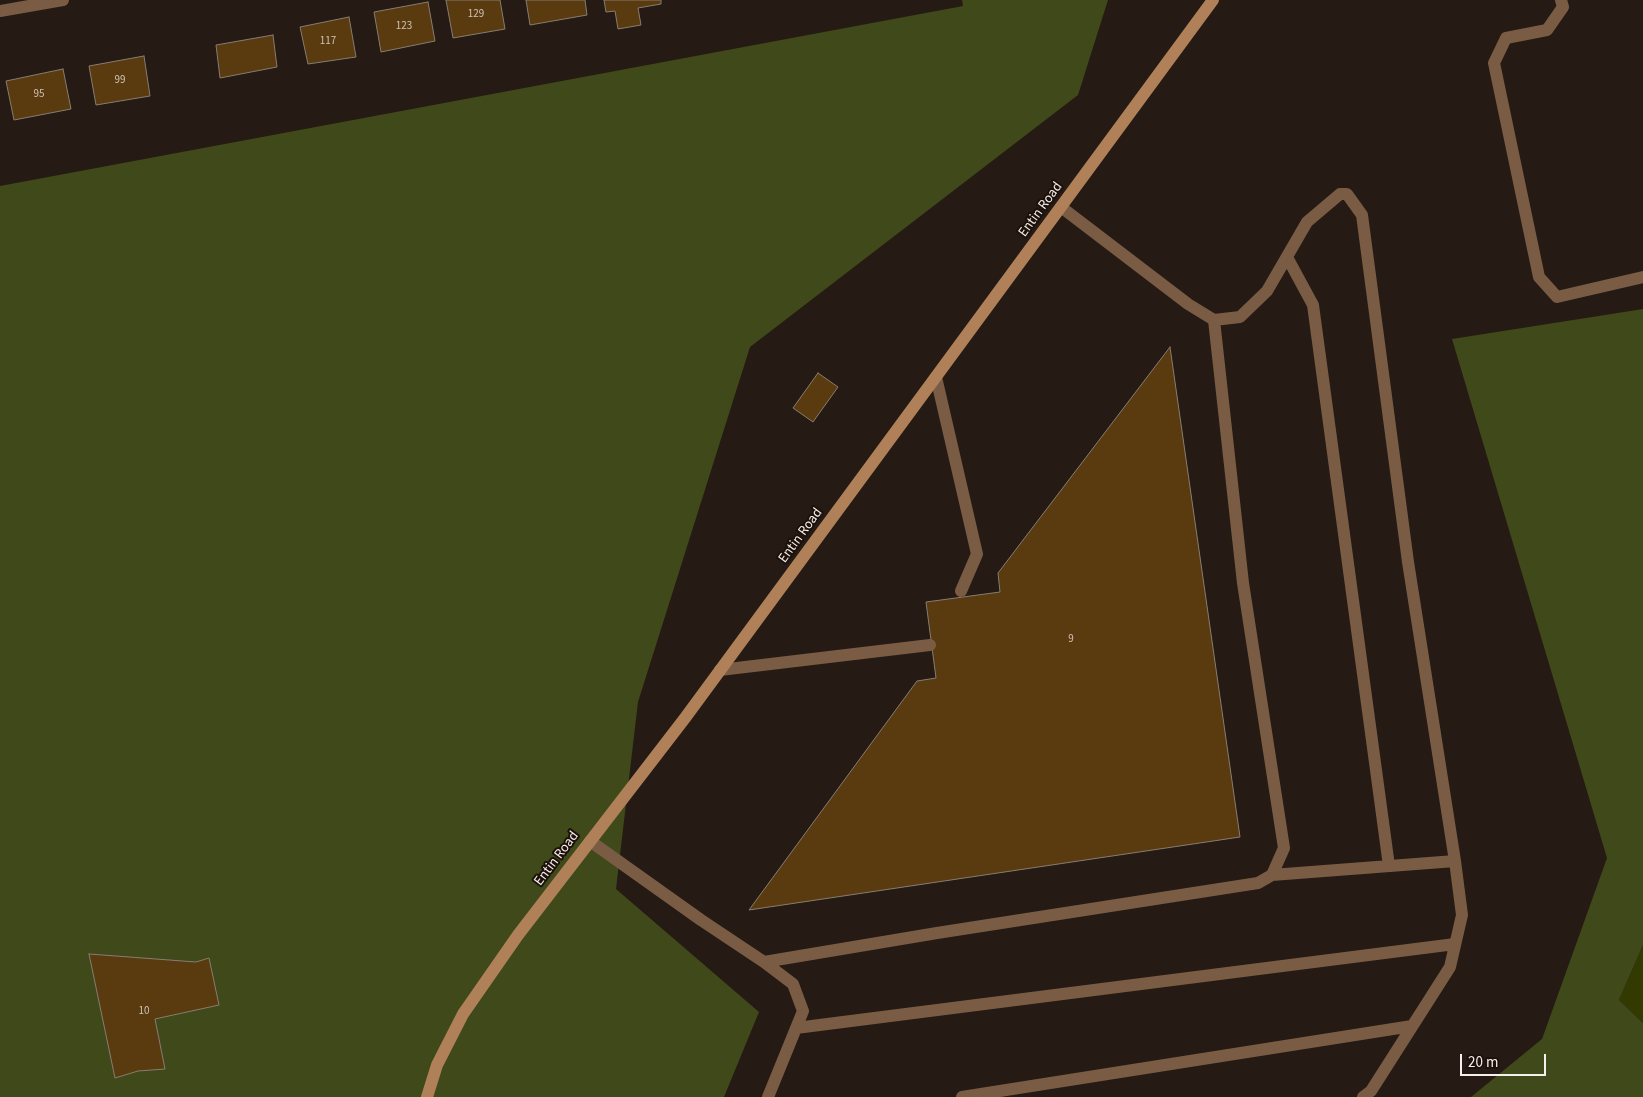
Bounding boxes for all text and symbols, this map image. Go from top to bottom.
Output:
house number: 129 [468,8,484,22]
house number: 123 [396,20,412,34]
house number: 117 [320,35,336,49]
house number: 99 [115,74,125,88]
house number: 95 [34,88,44,102]
street label: Entin Road [1015,179,1067,241]
street label: Entin Road [775,505,827,567]
house number: 9 [1068,633,1074,647]
street label: Entin Road [531,829,583,889]
house number: 10 [139,1005,149,1019]
scale bar [1463,1044,1549,1076]
text: 20 m [1468,1052,1498,1073]

